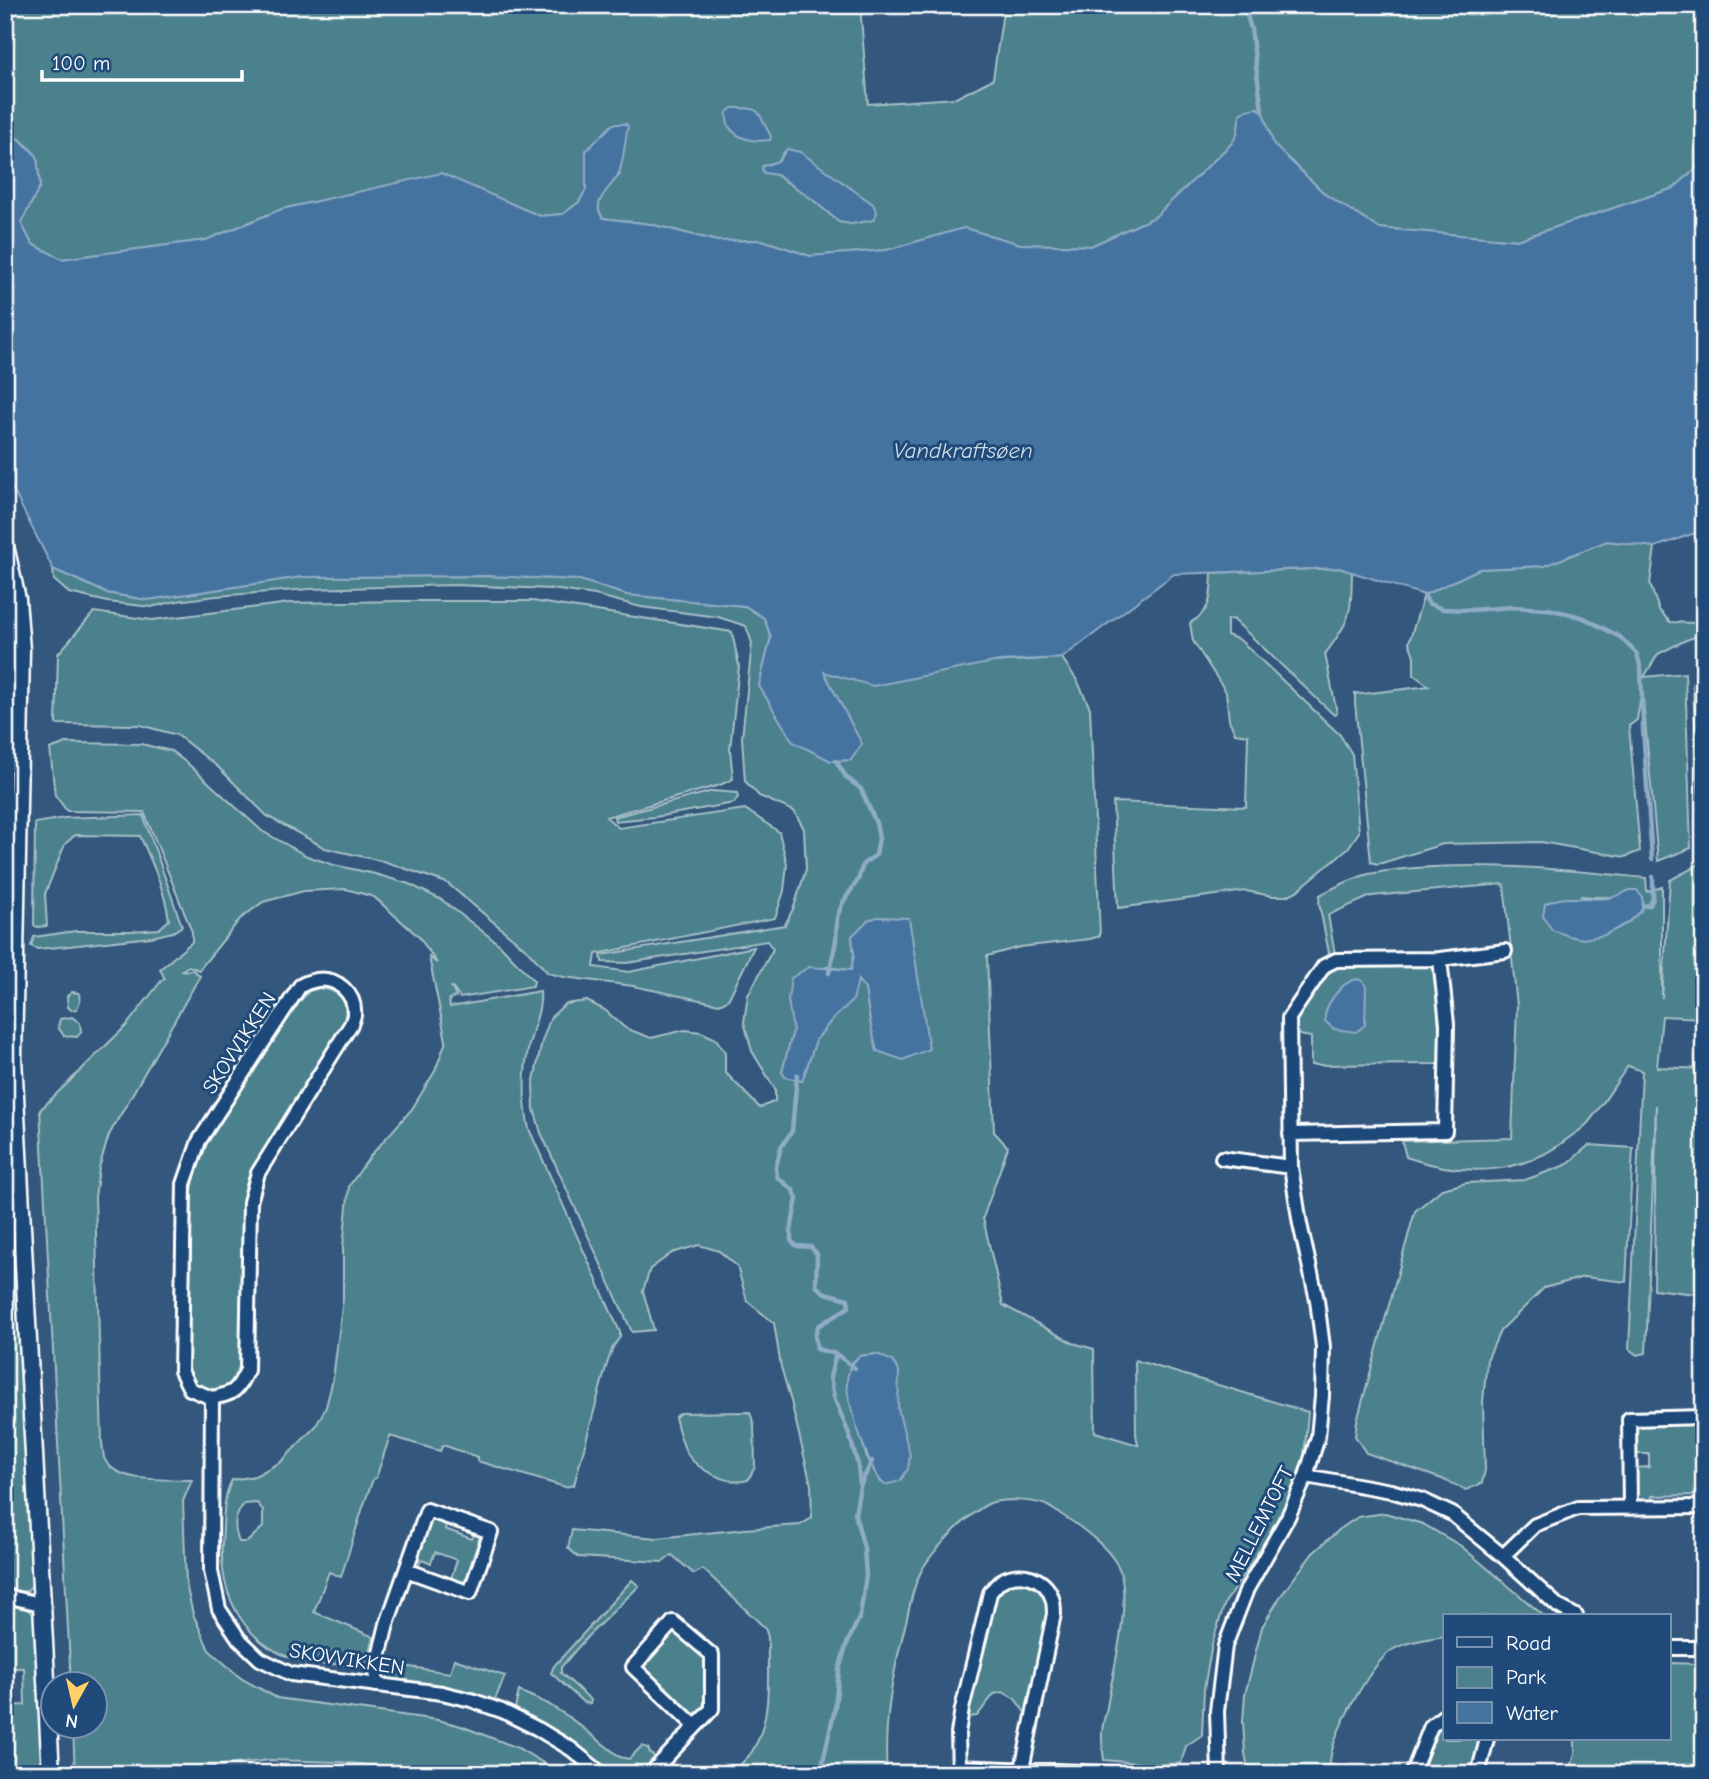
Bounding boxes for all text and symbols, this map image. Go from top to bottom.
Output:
scale bar [42,38,242,82]
text: 100 m [52,51,110,75]
water label: Vandkraftsøen [893,437,1033,464]
street label: SKOVVIKKEN [197,988,281,1098]
street label: MELLEMTOFT [1220,1462,1298,1586]
legend [1443,1614,1670,1740]
text: Road [1506,1631,1551,1655]
street label: SKOVVIKKEN [288,1638,406,1680]
text: Park [1506,1665,1546,1689]
north arrow [38,1670,108,1740]
text: Water [1506,1701,1559,1725]
text: N [64,1709,79,1733]

